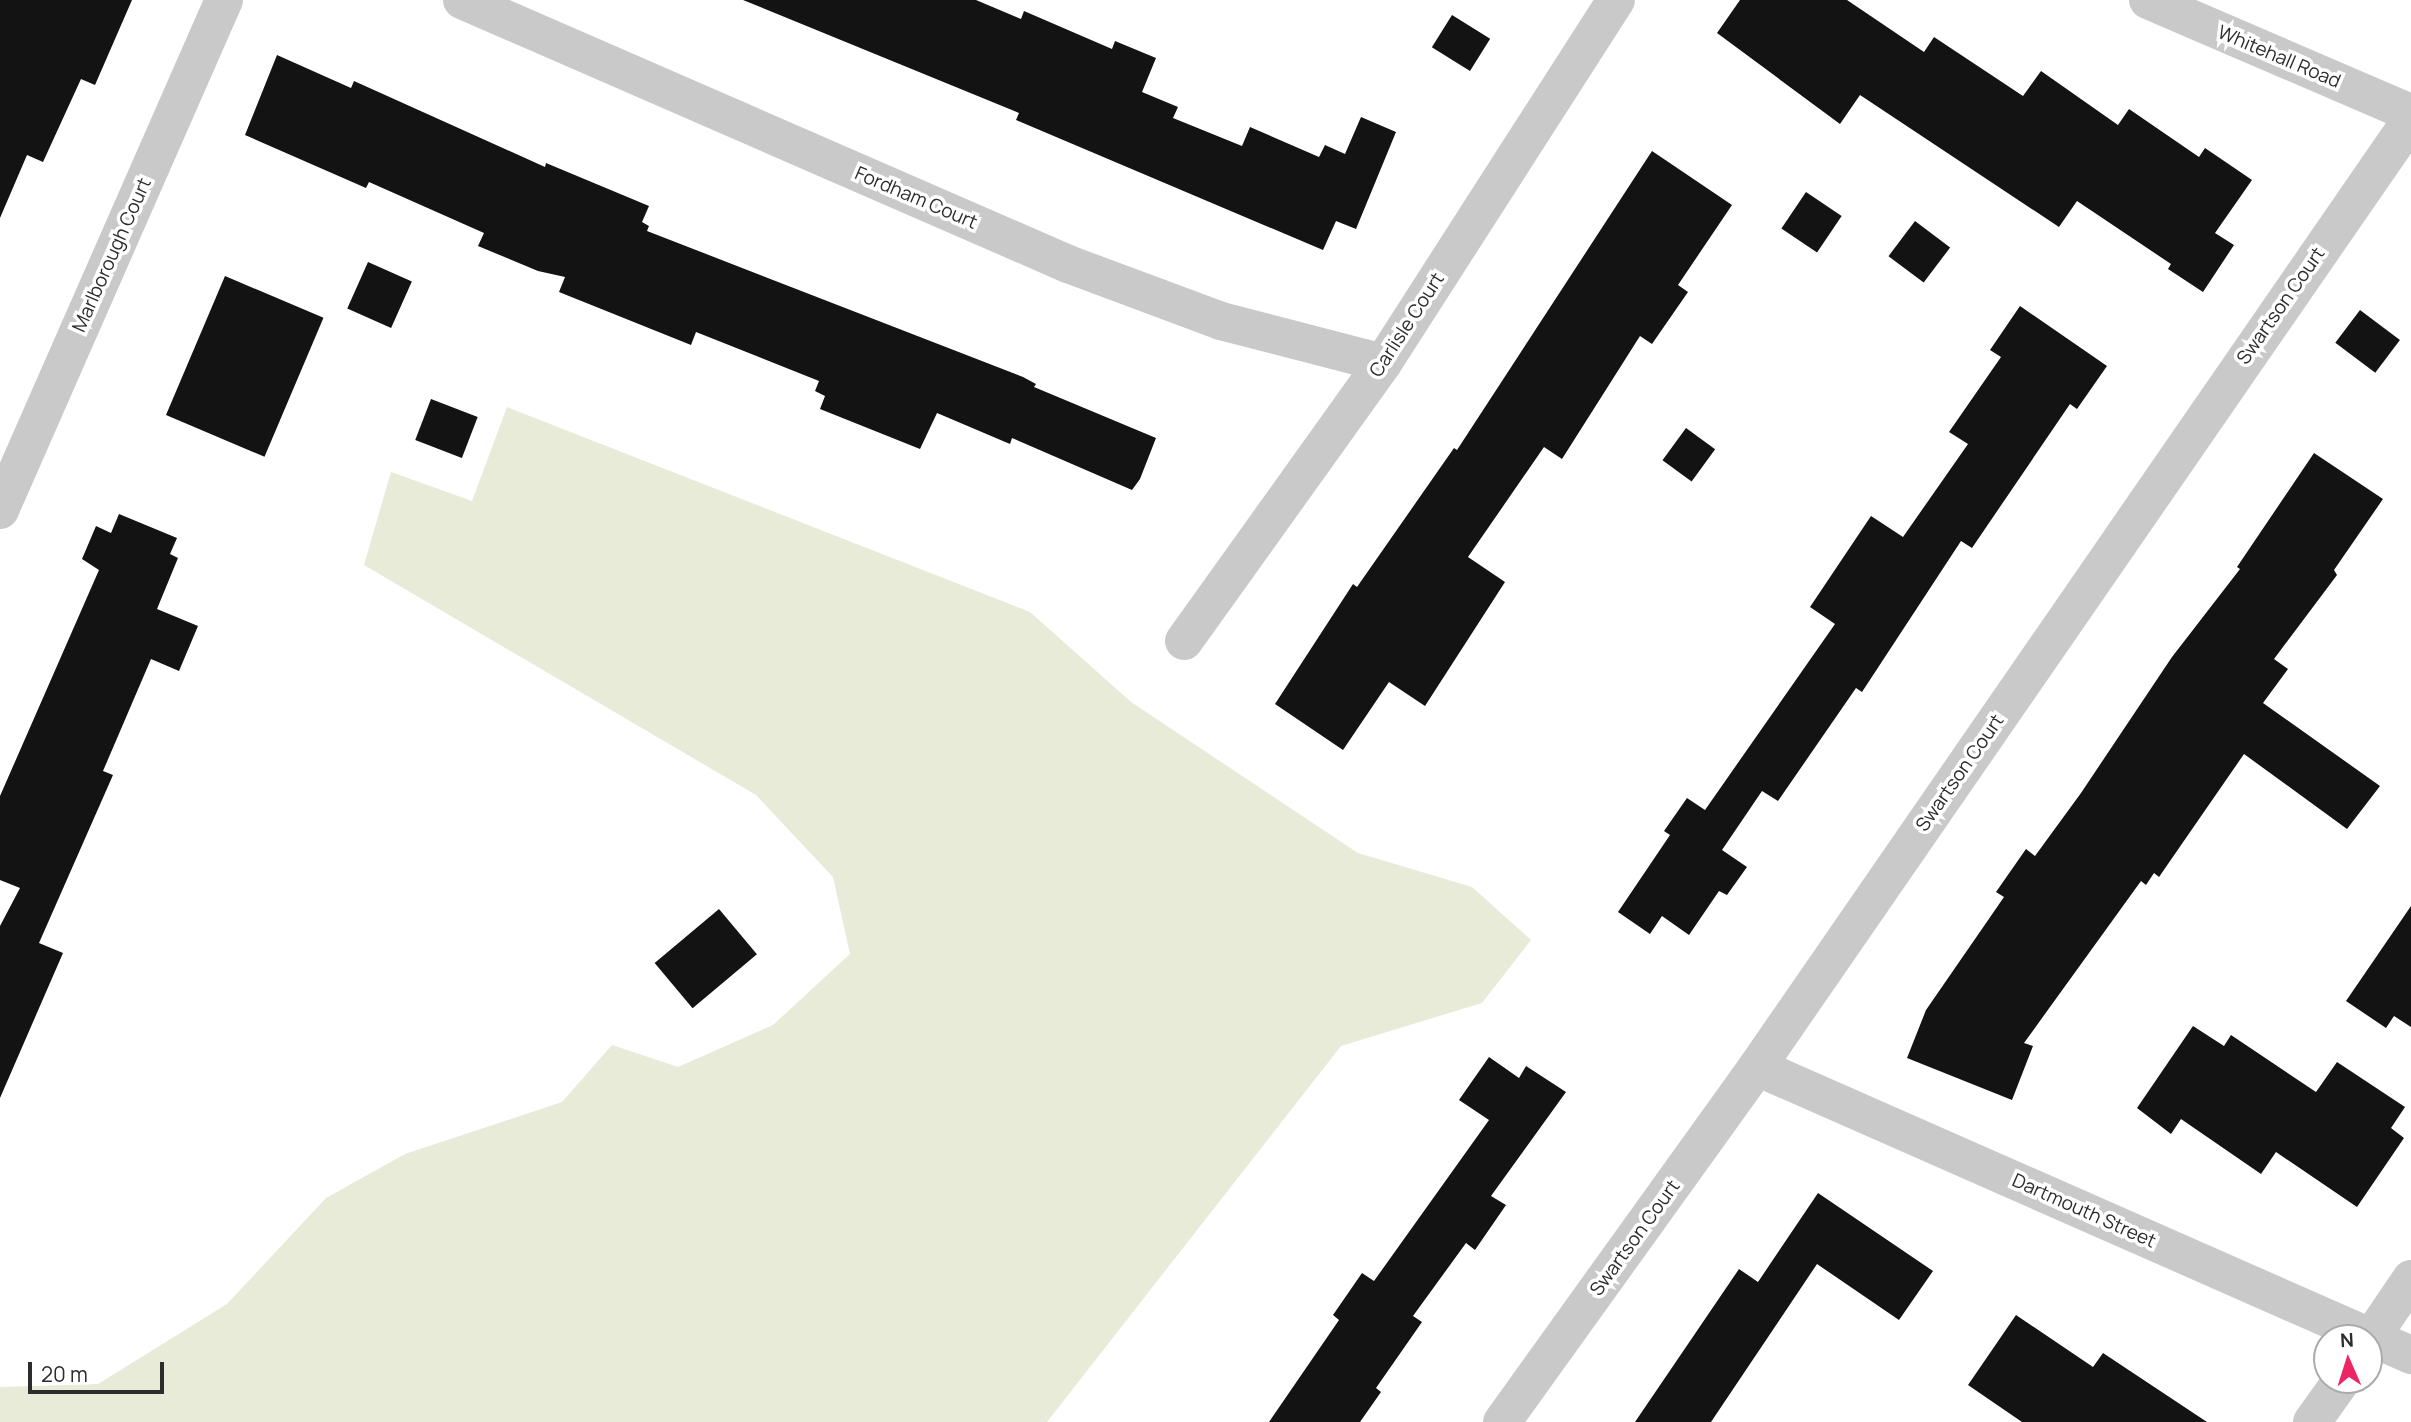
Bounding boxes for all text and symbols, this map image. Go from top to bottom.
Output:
street label: Whitehall Road [2214,21,2344,93]
street label: Fordham Court [851,162,981,234]
street label: Marlborough Court [68,174,156,336]
street label: Swartson Court [2232,243,2330,369]
street label: Carlisle Court [1365,269,1449,381]
street label: Swartson Court [1911,710,2009,836]
street label: Dartmouth Street [2009,1169,2159,1253]
street label: Swartson Court [1585,1176,1685,1300]
north arrow [2313,1324,2383,1394]
text: N [2340,1327,2355,1353]
scale bar [32,1348,168,1392]
text: 20 m [41,1360,88,1388]

